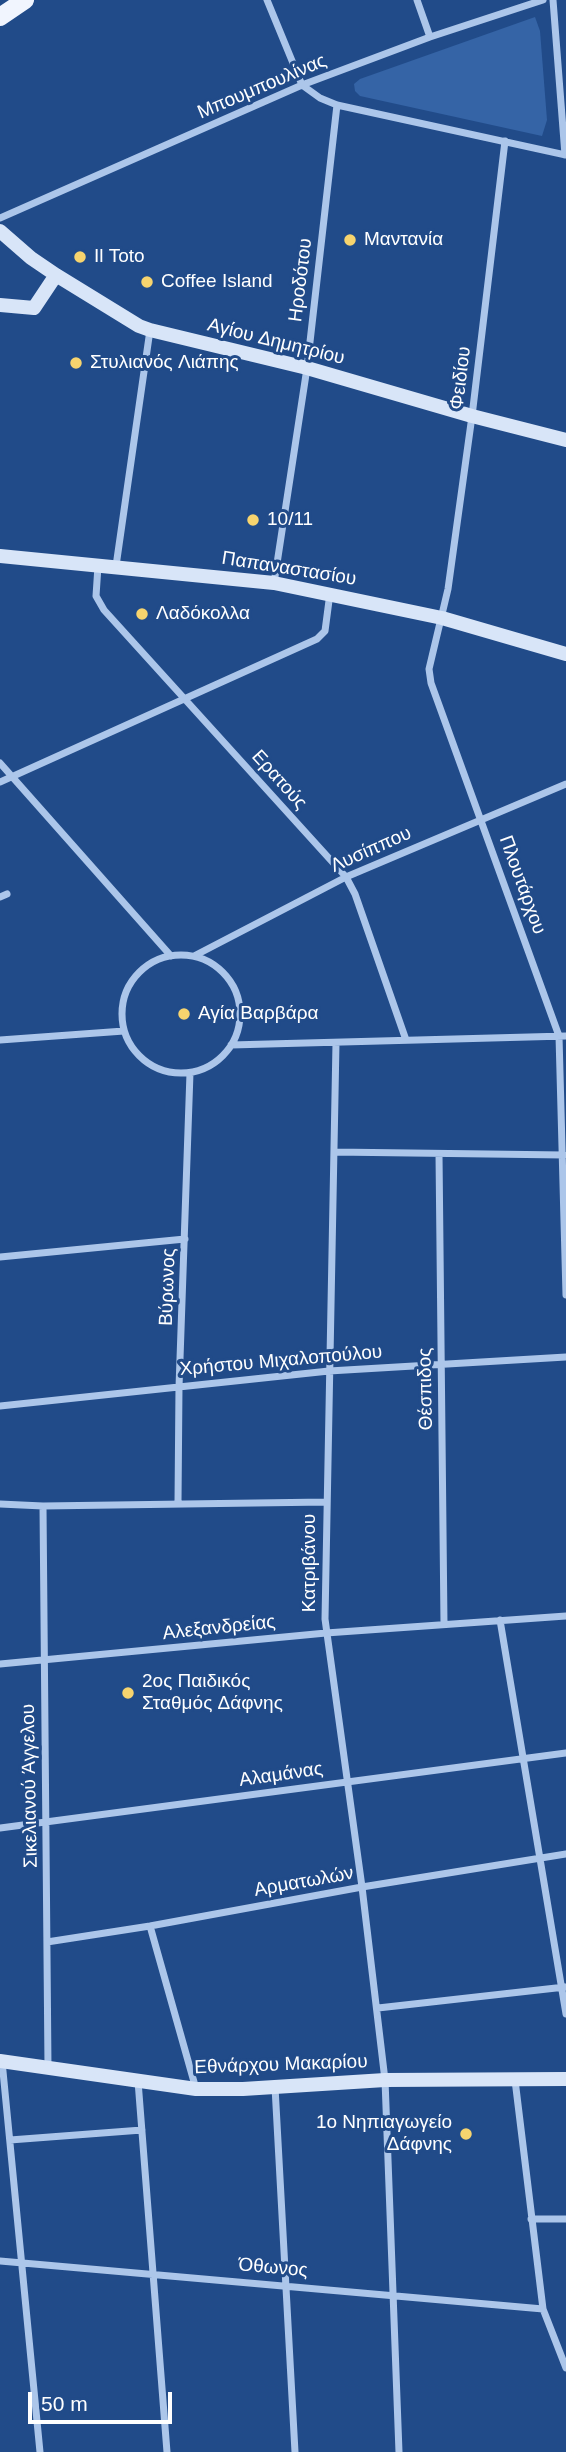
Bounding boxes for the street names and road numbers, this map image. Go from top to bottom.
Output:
street label: Μπουμπουλίνας [194,50,330,124]
street label: Ηροδότου [285,237,317,323]
street label: Αγίου Δημητρίου [205,314,347,370]
street label: Φειδίου [446,345,476,411]
street label: Παπαναστασίου [220,547,358,591]
street label: Ερατούς [247,746,311,814]
street label: Λυσίππου [327,822,415,878]
street label: Πλουτάρχου [494,833,550,937]
street label: Βύρωνος [155,1248,181,1326]
street label: Χρήστου Μιχαλοπούλου [179,1341,383,1381]
street label: Θέσπιδος [414,1348,438,1430]
street label: Κατριβάνου [299,1514,321,1612]
street label: Αλεξανδρείας [161,1611,277,1645]
street label: Σικελιανού Άγγελου [17,1704,43,1868]
street label: Αλαμάνας [238,1758,324,1792]
street label: Αρματωλών [252,1862,356,1902]
street label: Εθνάρχου Μακαρίου [194,2051,368,2079]
street label: Όθωνος [237,2254,309,2282]

